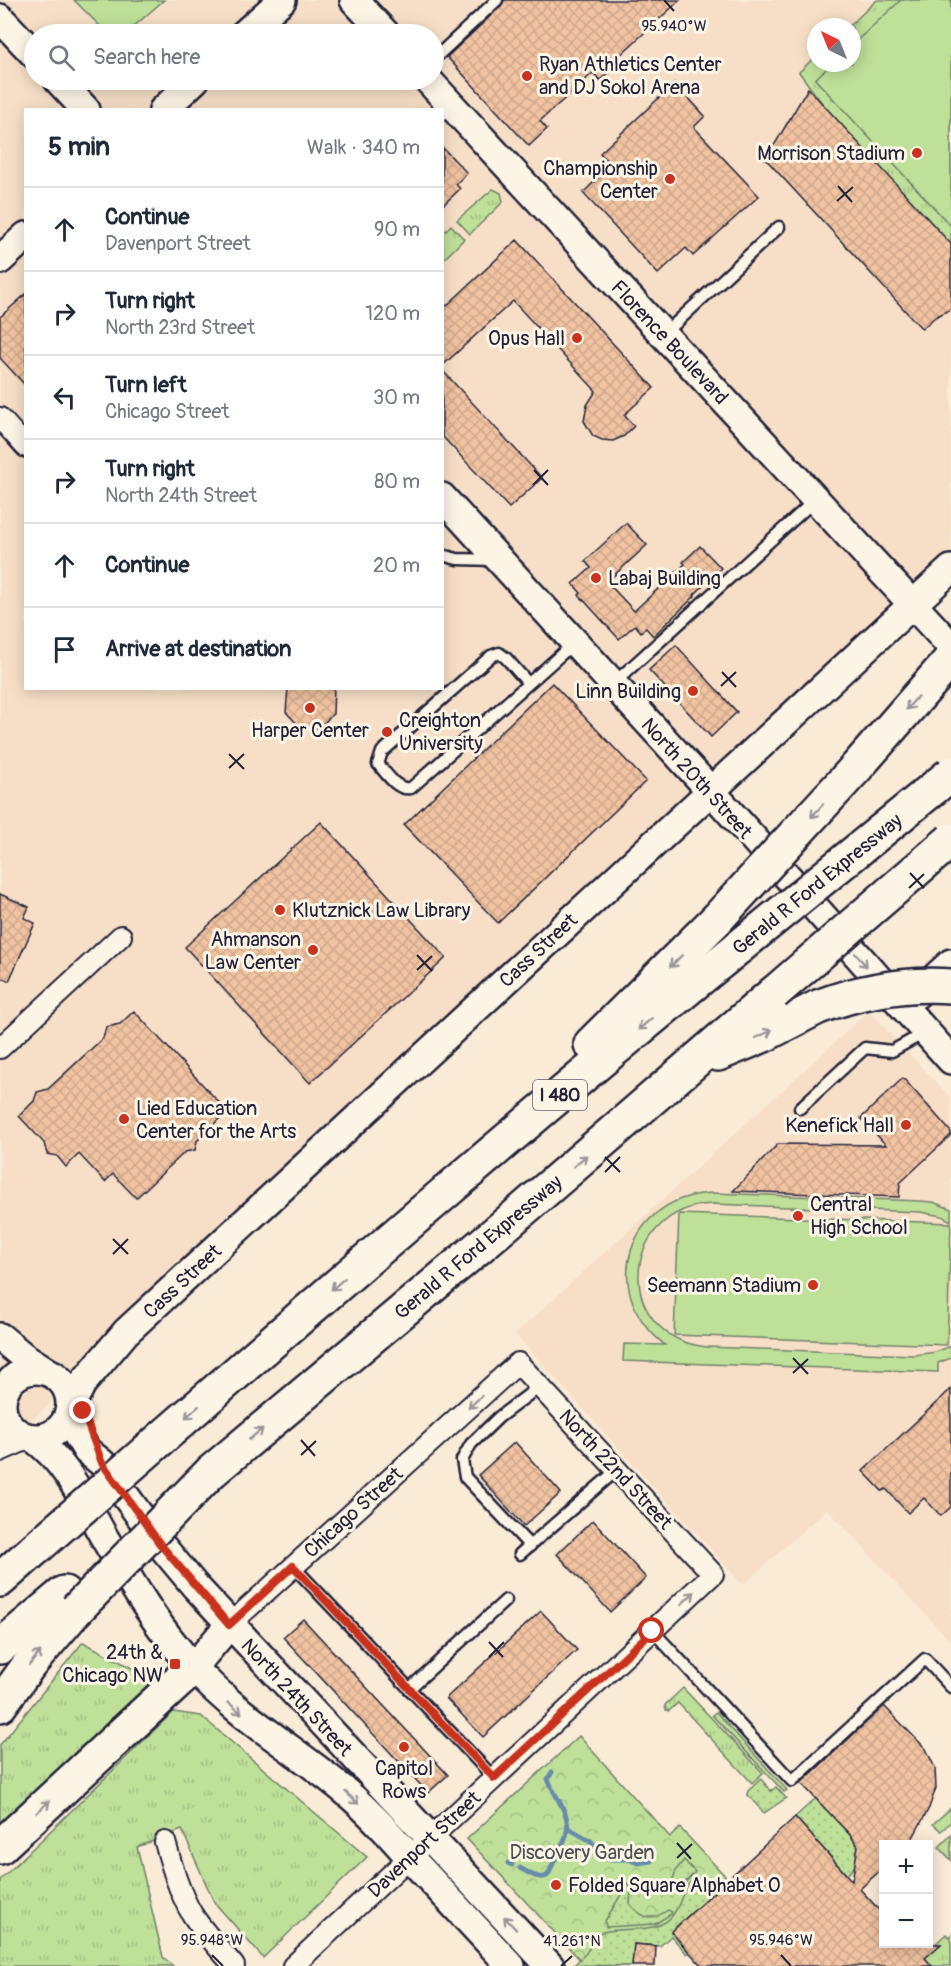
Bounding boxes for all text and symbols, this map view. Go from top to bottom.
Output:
text: 95.940°W [641,17,707,36]
north arrow [807,18,861,72]
search box [24,24,444,90]
icon: search [45,41,78,74]
text: Search here [93,43,200,71]
place label: Ryan Athletics Center and DJ Sokol Arena [539,52,722,100]
marker: Ryan Athletics Center and DJ Sokol Arena [520,69,534,83]
text: 5 min [48,131,110,163]
text: Walk · 340 m [307,135,420,160]
place label: Morrison Stadium [757,141,905,166]
marker: Morrison Stadium [910,146,924,160]
place label: Championship Center [543,156,658,204]
marker: Championship Center [663,172,677,186]
text: Continue [105,203,189,231]
icon: ahead [48,213,81,246]
text: 90 m [374,217,420,242]
text: Davenport Street [105,231,251,256]
street label: Florence Boulevard [606,275,734,410]
text: Turn right [105,287,195,315]
icon: right [48,297,81,330]
text: 120 m [365,301,420,326]
text: North 23rd Street [105,315,255,340]
place label: Opus Hall [488,326,565,351]
marker: Opus Hall [570,331,584,345]
text: Turn left [105,371,187,399]
icon: left [48,381,81,414]
text: 30 m [373,385,420,410]
text: Chicago Street [105,399,229,424]
text: Turn right [105,455,195,483]
icon: right [48,465,81,498]
text: 80 m [374,469,420,494]
text: North 24th Street [105,483,257,508]
icon: ahead [48,549,81,582]
text: Continue [105,551,189,579]
text: 20 m [373,553,420,578]
place label: Labaj Building [608,566,721,591]
marker: Labaj Building [589,571,603,585]
icon: arrive [48,633,81,666]
text: Arrive at destination [105,635,291,663]
place label: Linn Building [575,679,681,704]
marker: Linn Building [686,684,700,698]
one-way arrow [906,695,919,711]
marker: Harper Center [303,701,317,715]
place label: Creighton University [399,708,483,756]
street label: North 20th Street [636,713,758,845]
place label: Harper Center [251,718,369,743]
marker: Creighton University [380,725,394,739]
one-way arrow [810,803,824,818]
street label: Gerald R Ford Expressway [727,808,908,961]
place label: Klutznick Law Library [292,898,471,923]
marker: Klutznick Law Library [273,903,287,917]
street label: Cass Street [494,907,583,993]
place label: Ahmanson Law Center [205,927,301,975]
marker: Ahmanson Law Center [306,943,320,957]
one-way arrow [668,953,683,968]
one-way arrow [854,953,868,968]
one-way arrow [638,1017,653,1031]
one-way arrow [754,1028,772,1040]
road number: I 480 [533,1080,587,1110]
place label: Lied Education Center for the Arts [136,1096,296,1144]
marker: Lied Education Center for the Arts [117,1112,131,1126]
place label: Kenefick Hall [785,1113,894,1138]
marker: Kenefick Hall [899,1118,913,1132]
one-way arrow [572,1154,588,1167]
street label: Gerald R Ford Expressway [389,1169,568,1325]
place label: Central High School [810,1192,908,1240]
marker: Central High School [791,1209,805,1223]
street label: Cass Street [138,1238,227,1324]
place label: Seemann Stadium [647,1273,801,1298]
one-way arrow [331,1277,346,1291]
marker: Seemann Stadium [806,1278,820,1292]
one-way arrow [468,1395,483,1409]
route end [69,1397,95,1423]
street label: North 22nd Street [554,1404,678,1535]
one-way arrow [184,1405,199,1419]
one-way arrow [248,1427,263,1441]
street label: Chicago Street [299,1461,409,1563]
one-way arrow [680,1591,695,1605]
route start [638,1617,664,1643]
street label: North 24th Street [236,1633,358,1762]
place label: 24th & Chicago NW [62,1640,163,1688]
one-way arrow [28,1651,42,1666]
marker: 24th & Chicago NW [168,1657,182,1671]
one-way arrow [227,1701,242,1715]
marker: Capitol Rows [397,1740,411,1754]
place label: Capitol Rows [375,1756,433,1804]
street label: Davenport Street [363,1785,487,1903]
one-way arrow [344,1790,359,1804]
one-way arrow [35,1800,50,1814]
park label: Discovery Garden [510,1840,654,1865]
map controls [879,1840,933,1948]
button: + [879,1840,933,1894]
place label: Folded Square Alphabet O [568,1873,781,1898]
marker: Folded Square Alphabet O [549,1878,563,1892]
button: − [879,1894,933,1948]
one-way arrow [503,1916,517,1931]
text: 95.948°W [181,1931,243,1950]
text: 95.946°W [749,1931,813,1950]
text: 41.261°N [543,1932,601,1951]

